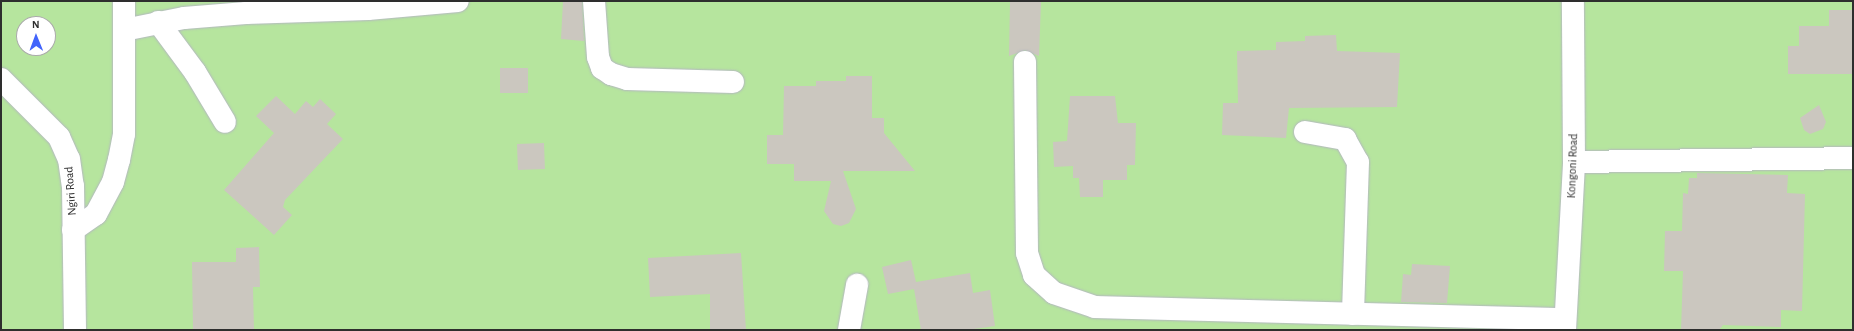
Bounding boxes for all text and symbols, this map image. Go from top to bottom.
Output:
north arrow [16,16,56,56]
text: N [32,19,40,30]
street label: Kongoni Road [1565,133,1581,199]
street label: Ngiri Road [62,166,80,216]

